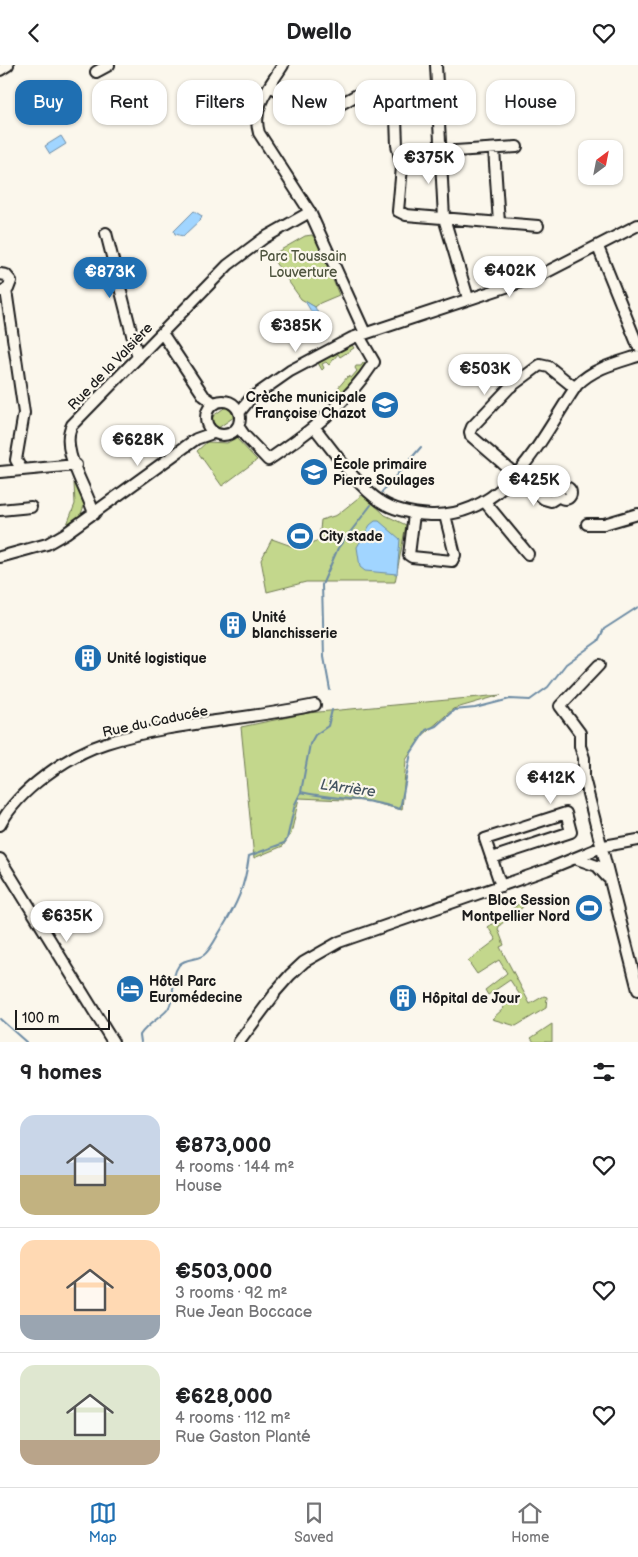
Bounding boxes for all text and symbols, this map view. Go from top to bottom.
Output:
icon: back [20,19,48,47]
text: Dwello [286,19,352,46]
icon: heart [590,19,618,47]
chip: Buy [15,80,82,125]
chip: Rent [92,80,167,125]
chip: Filters [177,80,263,125]
chip: New [273,80,345,125]
chip: Apartment [355,80,476,125]
chip: House [486,80,575,125]
north arrow [578,140,622,185]
map controls [578,140,623,185]
pin: €375K [394,143,464,185]
text: €375K [404,149,454,168]
park label: Parc Toussain Louverture [259,248,347,281]
pin: €402K [475,255,545,298]
pin: €873K [75,257,145,299]
text: €402K [484,262,536,281]
text: €873K [85,263,135,282]
pin: €385K [261,311,331,353]
text: €385K [270,317,322,336]
street label: Rue de la Valsière [64,319,156,413]
pin: €503K [450,353,520,396]
text: €503K [459,360,511,379]
place label: Crèche municipale Françoise Chazot [246,389,366,422]
school or university icon: Crèche municipale Françoise Chazot [370,390,400,420]
pin: €628K [103,425,173,467]
text: €628K [112,431,164,450]
place label: École primaire Pierre Soulages [333,454,435,489]
school or university icon: École primaire Pierre Soulages [299,457,329,487]
pin: €425K [499,465,569,507]
text: €425K [508,471,560,490]
sports icon: City stade [285,521,315,551]
place label: City stade [319,528,382,545]
place label: Unité blanchisserie [252,609,337,642]
building icon: Unité blanchisserie [218,610,248,640]
building icon: Unité logistique [73,643,103,673]
place label: Unité logistique [107,650,207,667]
street label: Rue du Caducée [101,702,209,741]
pin: €412K [516,763,586,805]
text: €412K [527,769,575,788]
water label: L'Arrière [319,775,377,802]
place label: Bloc Session Montpellier Nord [462,892,570,925]
sports icon: Bloc Session Montpellier Nord [574,893,604,923]
pin: €635K [32,901,102,943]
text: €635K [41,907,93,926]
place label: Hôtel Parc Euromédecine [149,973,242,1006]
hotel icon: Hôtel Parc Euromédecine [115,974,145,1004]
building icon: Hôpital de Jour [388,983,418,1013]
place label: Hôpital de Jour [422,990,520,1007]
scale bar [15,1007,110,1030]
text: 100 m [22,1010,59,1027]
icon: filters [590,1058,618,1086]
text: 9 homes [20,1060,102,1085]
text: €873,000 [175,1133,271,1158]
icon: home [60,1135,120,1195]
icon: heart [590,1151,618,1179]
text: 4 rooms · 144 m² [175,1158,294,1177]
text: House [175,1177,222,1196]
text: €503,000 [175,1259,272,1284]
icon: home [60,1260,120,1320]
icon: heart [590,1276,618,1304]
text: 3 rooms · 92 m² [175,1284,288,1303]
text: Rue Jean Boccace [175,1303,312,1322]
text: €628,000 [175,1384,273,1409]
icon: home [60,1385,120,1445]
icon: heart [590,1401,618,1429]
text: 4 rooms · 112 m² [175,1409,291,1428]
text: Rue Gaston Planté [175,1428,311,1447]
tab: Map [89,1499,117,1546]
tab: Saved [294,1499,334,1546]
tab: Home [511,1499,549,1546]

